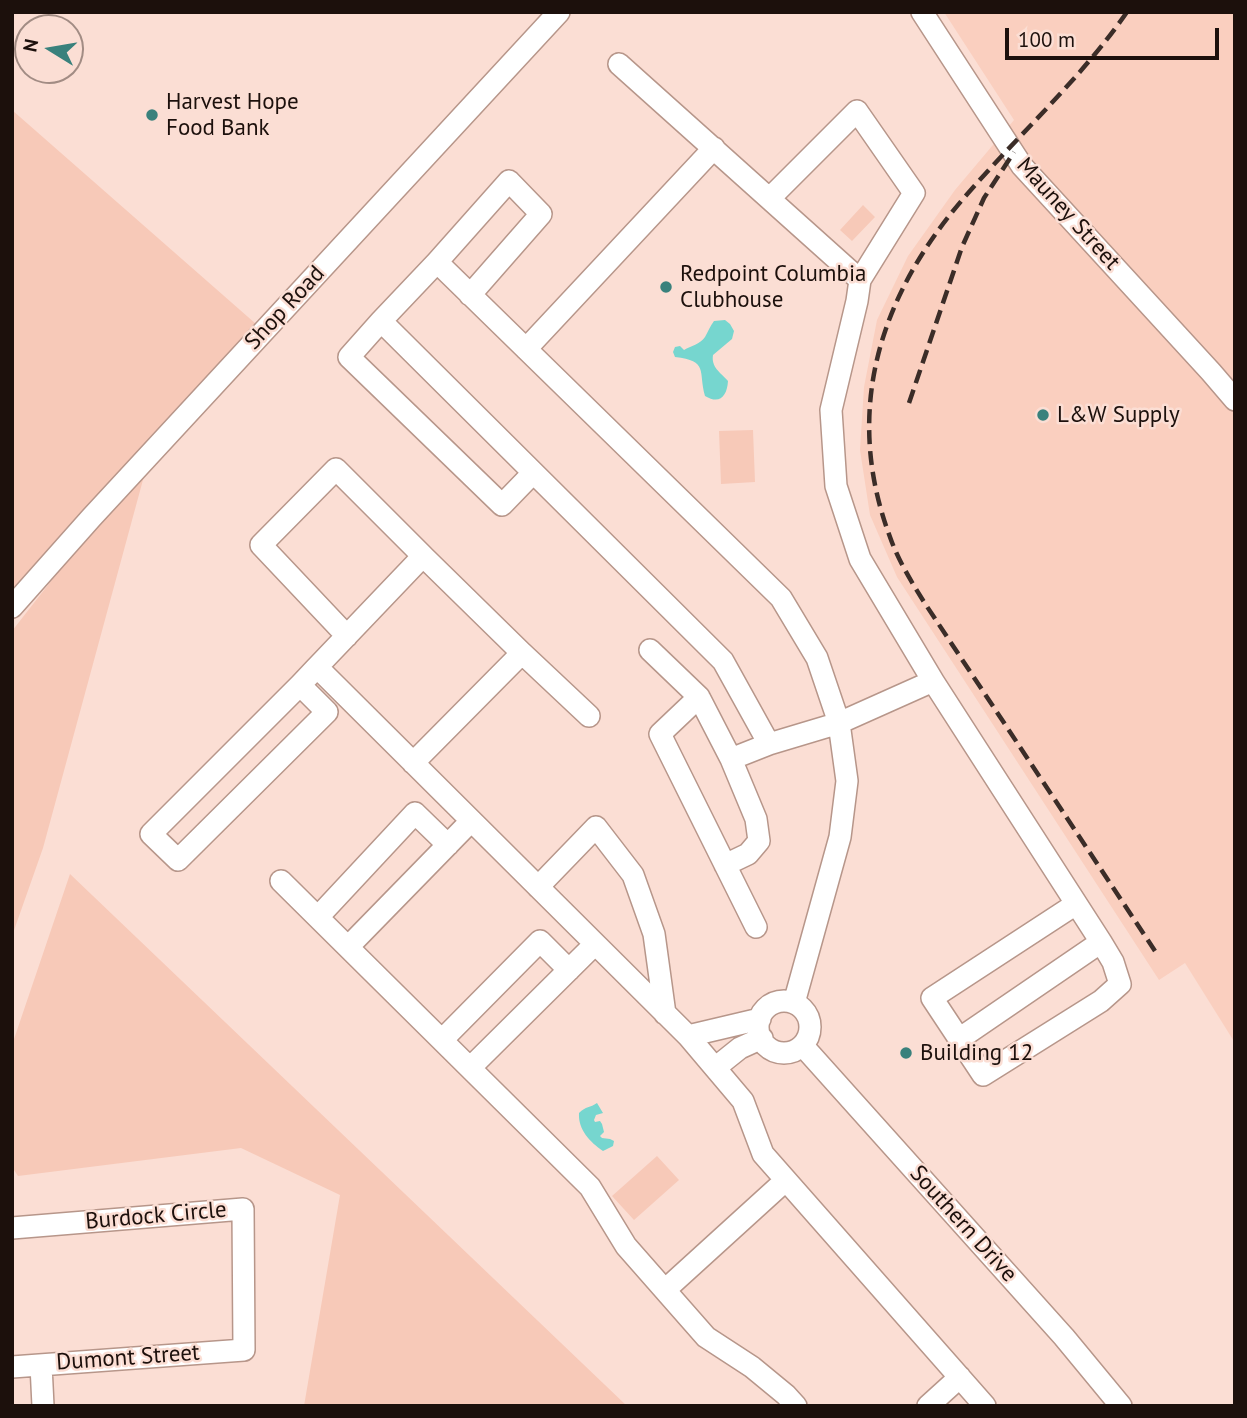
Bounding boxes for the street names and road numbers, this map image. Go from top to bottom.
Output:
street label: Mauney Street [1010,152,1126,276]
street label: Shop Road [239,260,331,356]
street label: Southern Drive [904,1160,1022,1288]
street label: Burdock Circle [84,1196,228,1236]
street label: Dumont Street [55,1339,201,1377]

